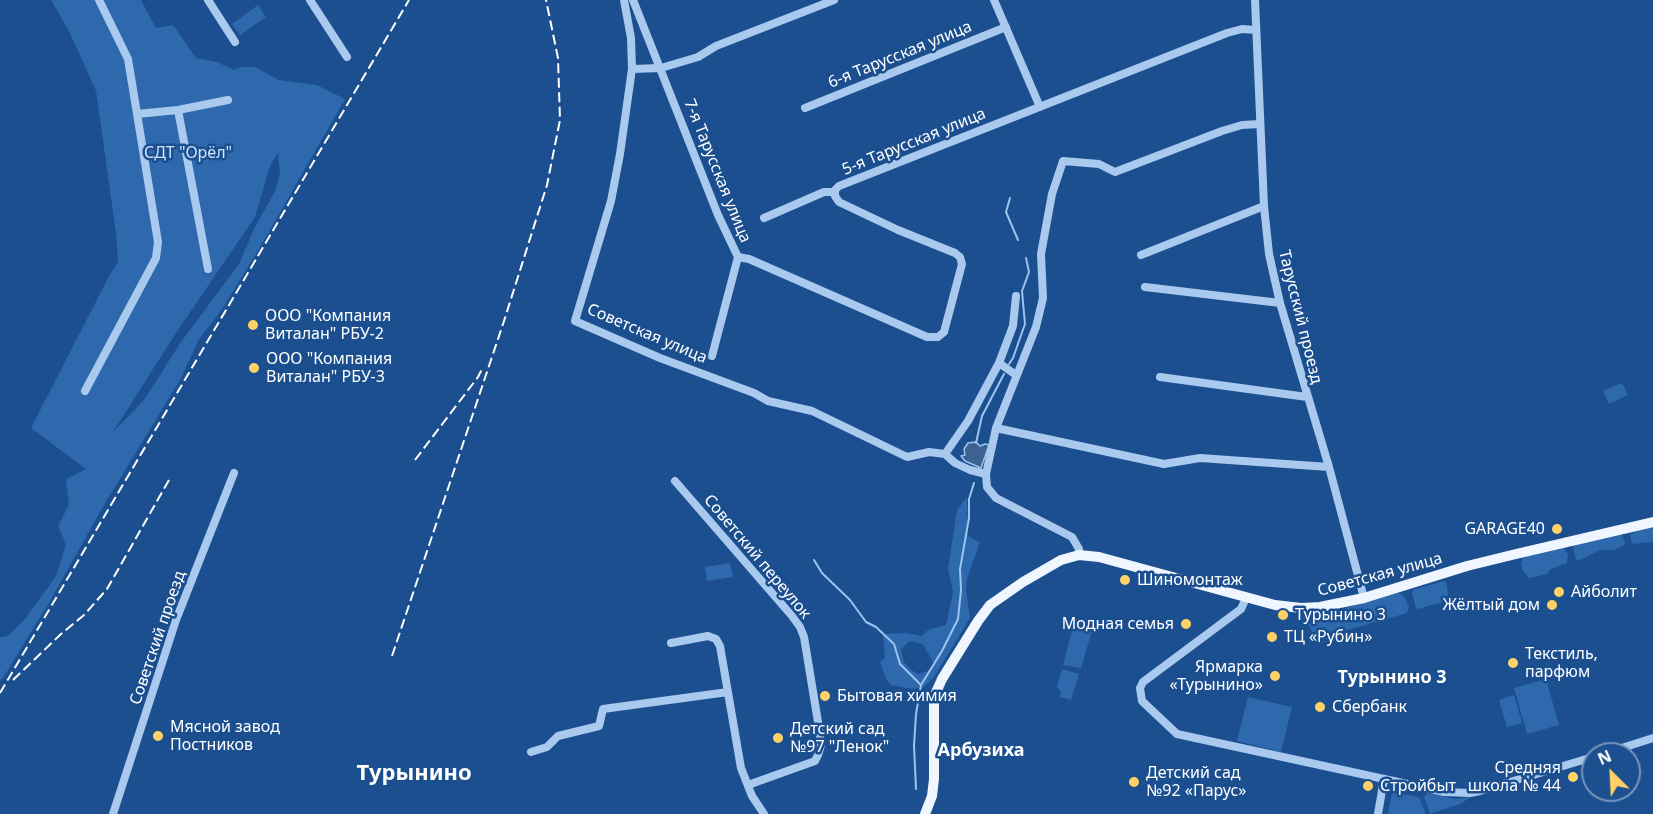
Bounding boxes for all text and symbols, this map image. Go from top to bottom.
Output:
street label: 6-я Тарусская улица [825,17,975,93]
street label: 7-я Тарусская улица [679,96,755,246]
street label: 5-я Тарусская улица [839,104,989,180]
park label: СДТ "Орёл" [144,143,232,163]
street label: Тарусский проезд [1274,248,1326,386]
street label: Советская улица [584,300,710,368]
place label: ООО "Компания Виталан" РБУ-2 [265,306,391,344]
marker: ООО "Компания Виталан" РБУ-2 [246,318,260,332]
place label: ООО "Компания Виталан" РБУ-3 [266,349,392,387]
marker: ООО "Компания Виталан" РБУ-3 [247,361,261,375]
street label: Советский переулок [699,491,815,623]
place label: GARAGE40 [1464,519,1545,539]
marker: GARAGE40 [1550,522,1564,536]
street label: Советская улица [1315,549,1445,601]
street label: Советский проезд [126,569,190,707]
place label: Шиномонтаж [1137,570,1243,590]
marker: Шиномонтаж [1118,573,1132,587]
place label: Айболит [1571,582,1637,602]
marker: Айболит [1552,585,1566,599]
place label: Жёлтый дом [1442,595,1540,615]
marker: Жёлтый дом [1545,598,1559,612]
place label: Турынино 3 [1295,605,1386,625]
marker: Турынино 3 [1276,608,1290,622]
place label: Модная семья [1062,614,1174,634]
marker: Модная семья [1179,617,1193,631]
place label: ТЦ «Рубин» [1284,627,1372,647]
marker: ТЦ «Рубин» [1265,630,1279,644]
place label: Текстиль, парфюм [1525,644,1598,682]
marker: Текстиль, парфюм [1506,656,1520,670]
place label: Ярмарка «Турынино» [1170,657,1263,695]
district label: Турынино 3 [1337,667,1447,689]
marker: Ярмарка «Турынино» [1268,669,1282,683]
place label: Бытовая химия [837,686,957,706]
marker: Бытовая химия [818,689,832,703]
place label: Сбербанк [1332,697,1407,717]
marker: Сбербанк [1313,700,1327,714]
place label: Мясной завод Постников [170,717,280,755]
place label: Детский сад №97 "Ленок" [790,719,889,757]
marker: Мясной завод Постников [151,729,165,743]
marker: Детский сад №97 "Ленок" [771,731,785,745]
district label: Арбузиха [937,740,1025,762]
north arrow [1581,742,1641,802]
text: N [1594,745,1615,770]
place label: Средняя школа № 44 [1468,758,1561,796]
district label: Турынино [356,761,472,787]
place label: Детский сад №92 «Парус» [1146,763,1246,801]
marker: Средняя школа № 44 [1566,770,1580,784]
marker: Детский сад №92 «Парус» [1127,775,1141,789]
place label: Стройбыт [1380,776,1456,796]
marker: Стройбыт [1361,779,1375,793]

